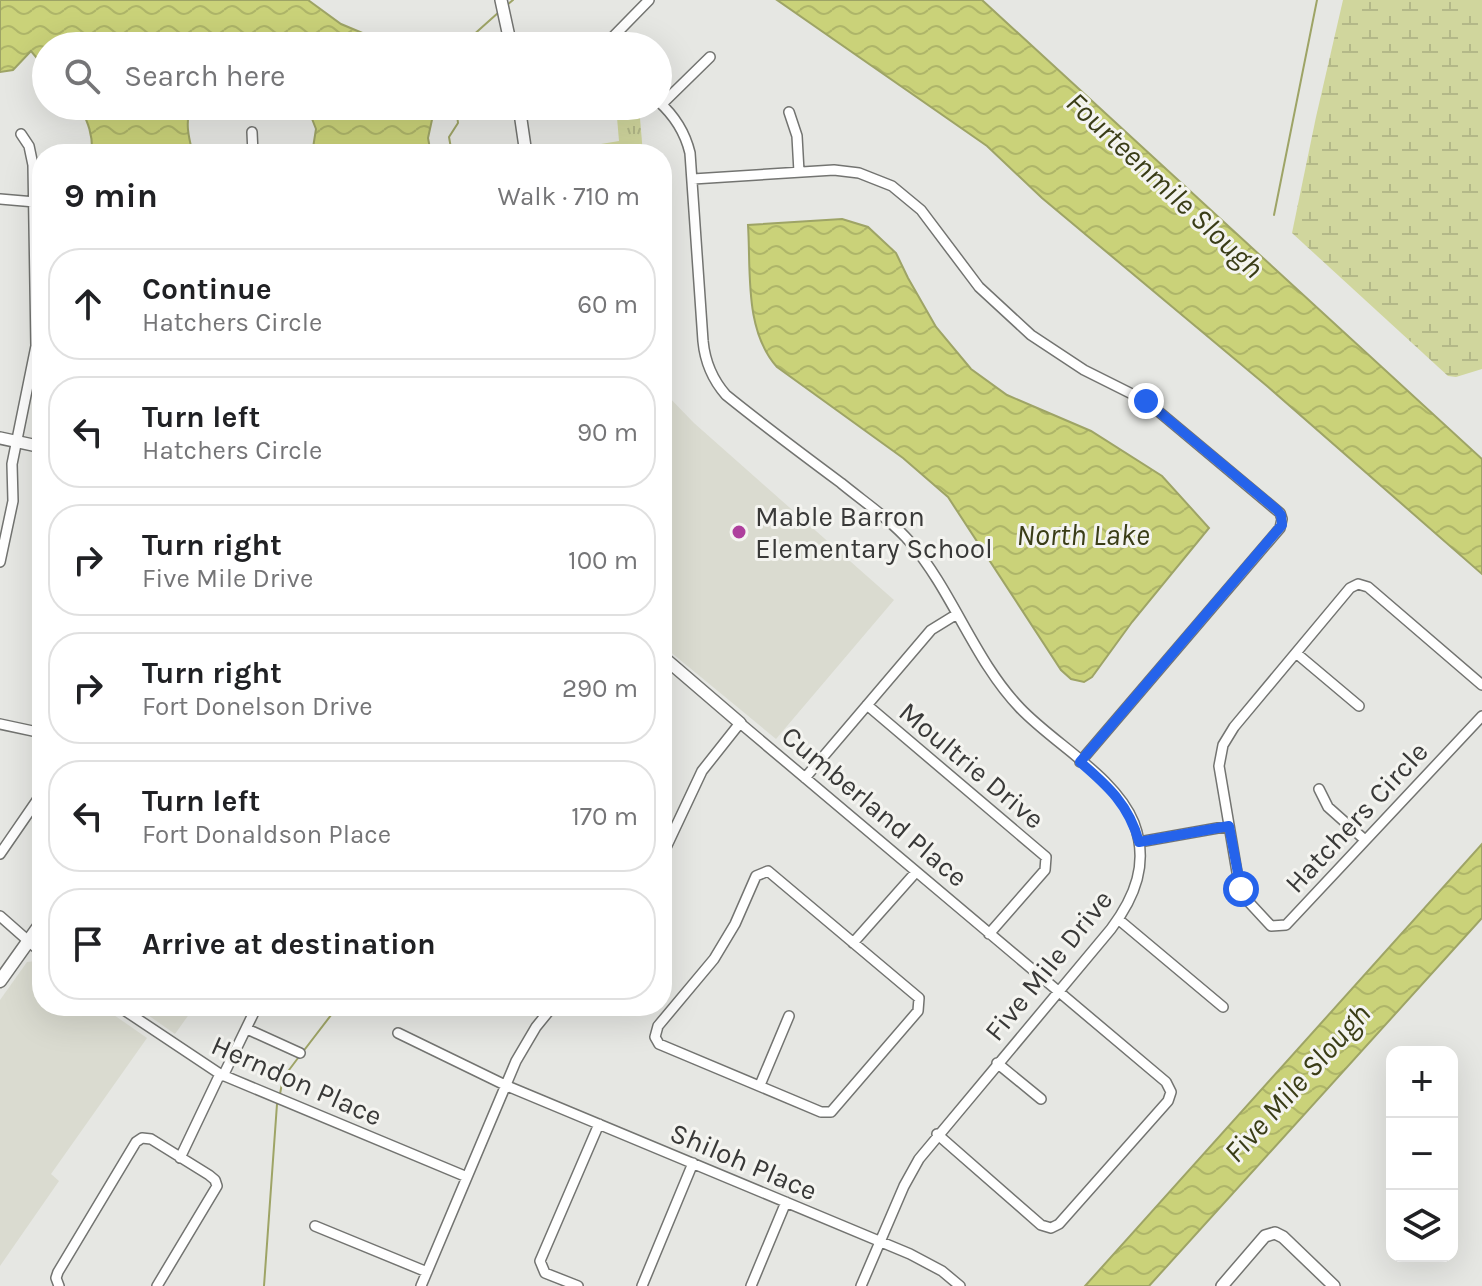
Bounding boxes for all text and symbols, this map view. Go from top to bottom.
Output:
search box [32,32,672,120]
icon: search [60,54,104,98]
text: Search here [124,58,285,94]
water label: Fourteenmile Slough [1059,84,1271,286]
text: 9 min [64,176,158,216]
text: Walk · 710 m [498,181,640,212]
text: Continue [142,271,272,307]
icon: ahead [66,282,110,326]
text: 60 m [577,289,638,320]
text: Hatchers Circle [142,307,322,338]
route end [1128,383,1164,419]
text: Turn left [142,399,260,435]
icon: left [66,410,110,454]
text: 90 m [577,417,638,448]
text: Hatchers Circle [142,435,322,466]
place label: Mable Barron Elementary School [755,500,993,565]
water label: North Lake [1016,517,1150,553]
marker: Mable Barron Elementary School [730,523,748,541]
text: Turn right [142,527,282,563]
icon: right [66,538,110,582]
text: 100 m [568,545,638,576]
text: Five Mile Drive [142,563,313,594]
text: Turn right [142,655,282,691]
icon: right [66,666,110,710]
text: 290 m [562,673,638,704]
text: Fort Donelson Drive [142,691,373,722]
street label: Moultrie Drive [892,695,1051,836]
street label: Cumberland Place [775,719,974,894]
street label: Hatchers Circle [1278,735,1435,900]
text: Turn left [142,783,260,819]
icon: left [66,794,110,838]
text: 170 m [571,801,638,832]
text: Fort Donaldson Place [142,819,391,850]
route start [1223,871,1259,907]
street label: Five Mile Drive [978,883,1119,1047]
icon: arrive [66,922,110,966]
text: Arrive at destination [142,926,436,962]
water label: Five Mile Slough [1216,996,1378,1170]
street label: Herndon Place [206,1028,387,1133]
map controls [1386,1046,1458,1262]
button: + [1386,1046,1458,1118]
street label: Shiloh Place [665,1116,822,1207]
button: − [1386,1118,1458,1190]
button: layers [1386,1190,1458,1262]

